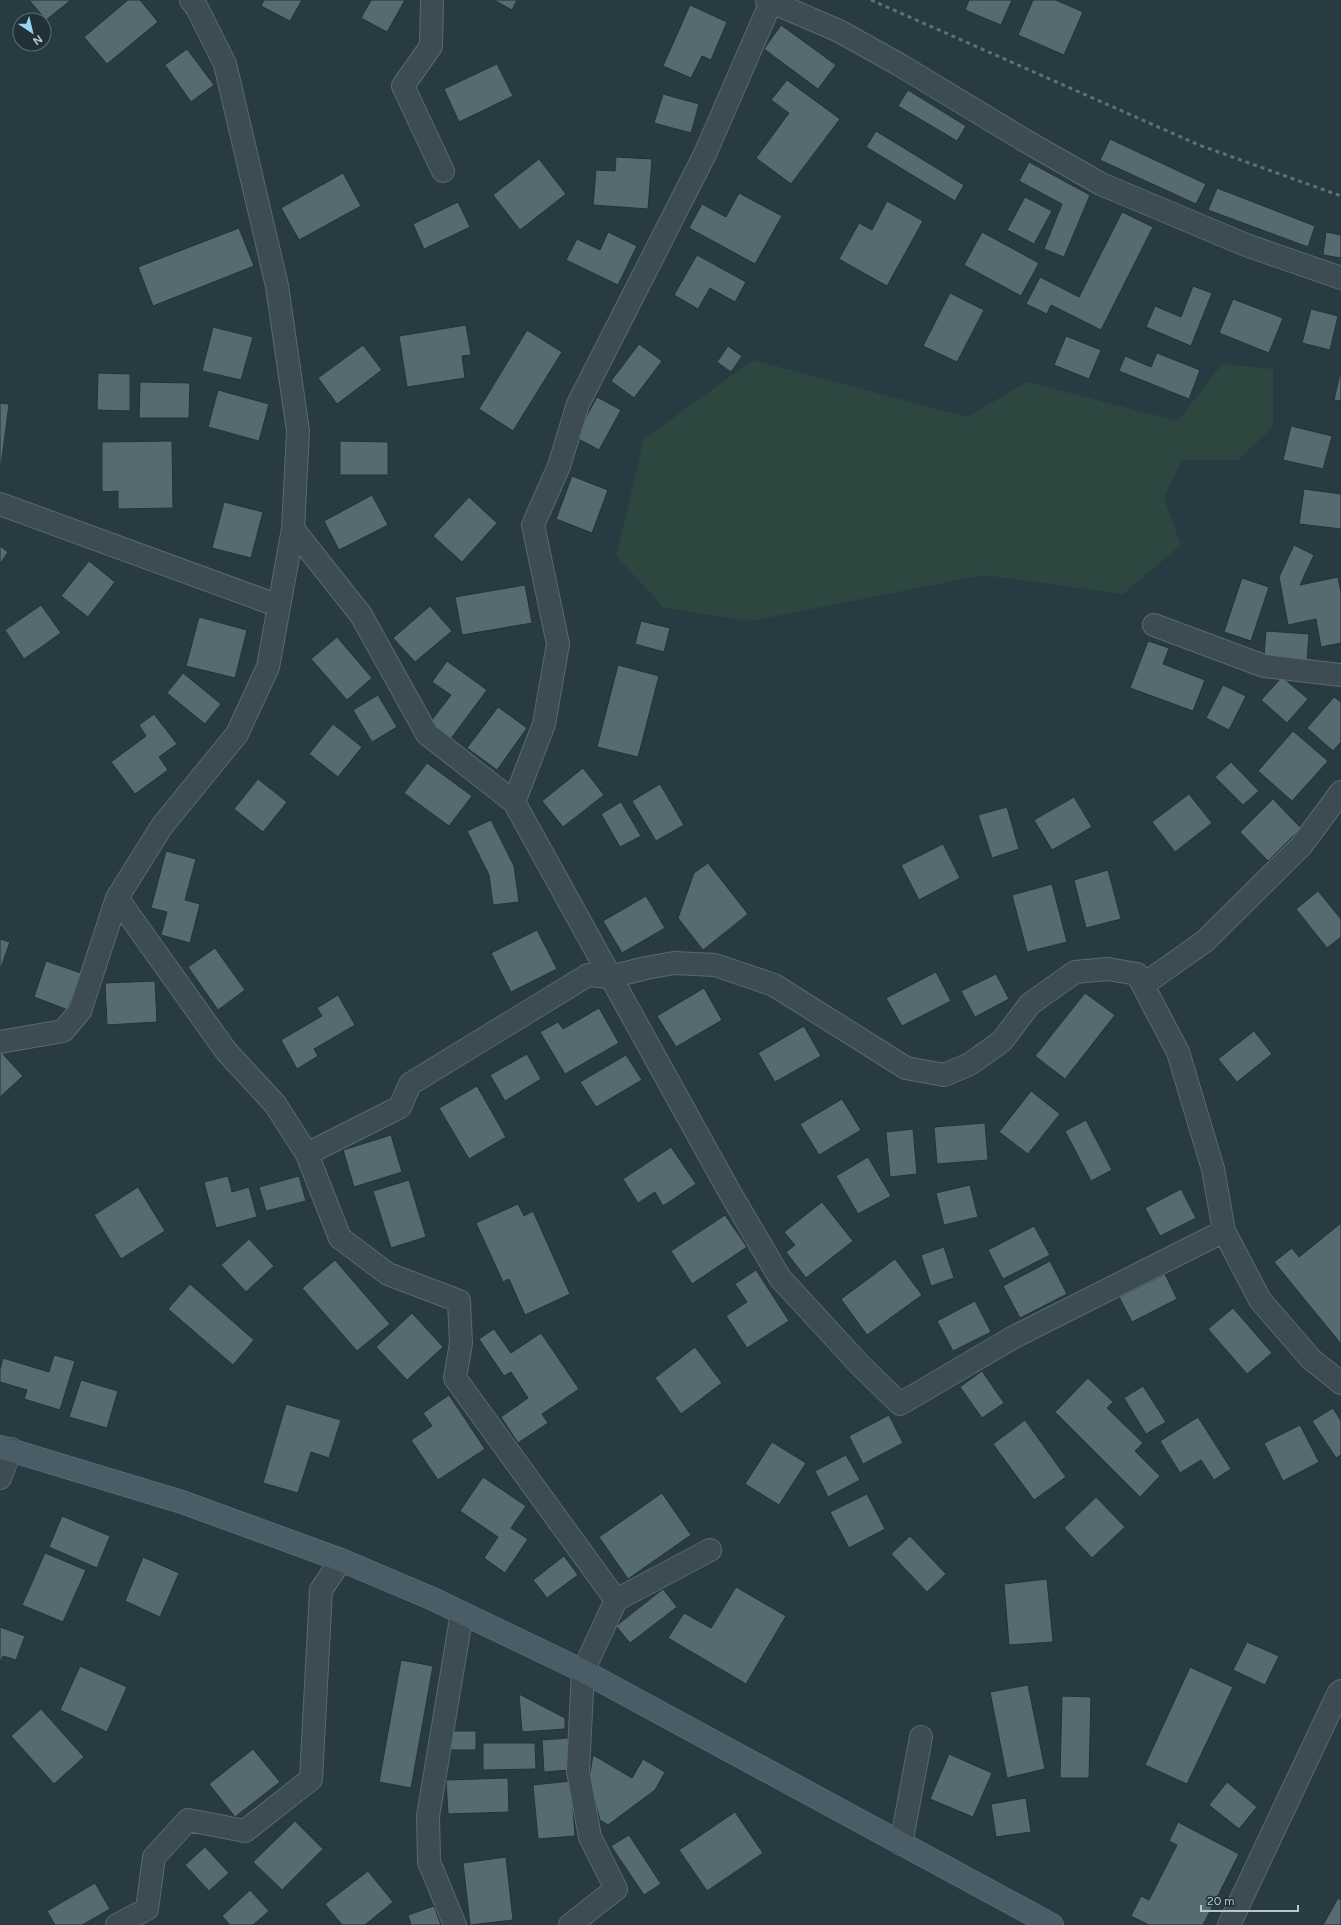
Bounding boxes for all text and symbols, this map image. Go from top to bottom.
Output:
north arrow [12,12,52,52]
text: N [30,32,45,48]
scale bar [1201,1887,1298,1913]
text: 20 m [1207,1894,1235,1908]

